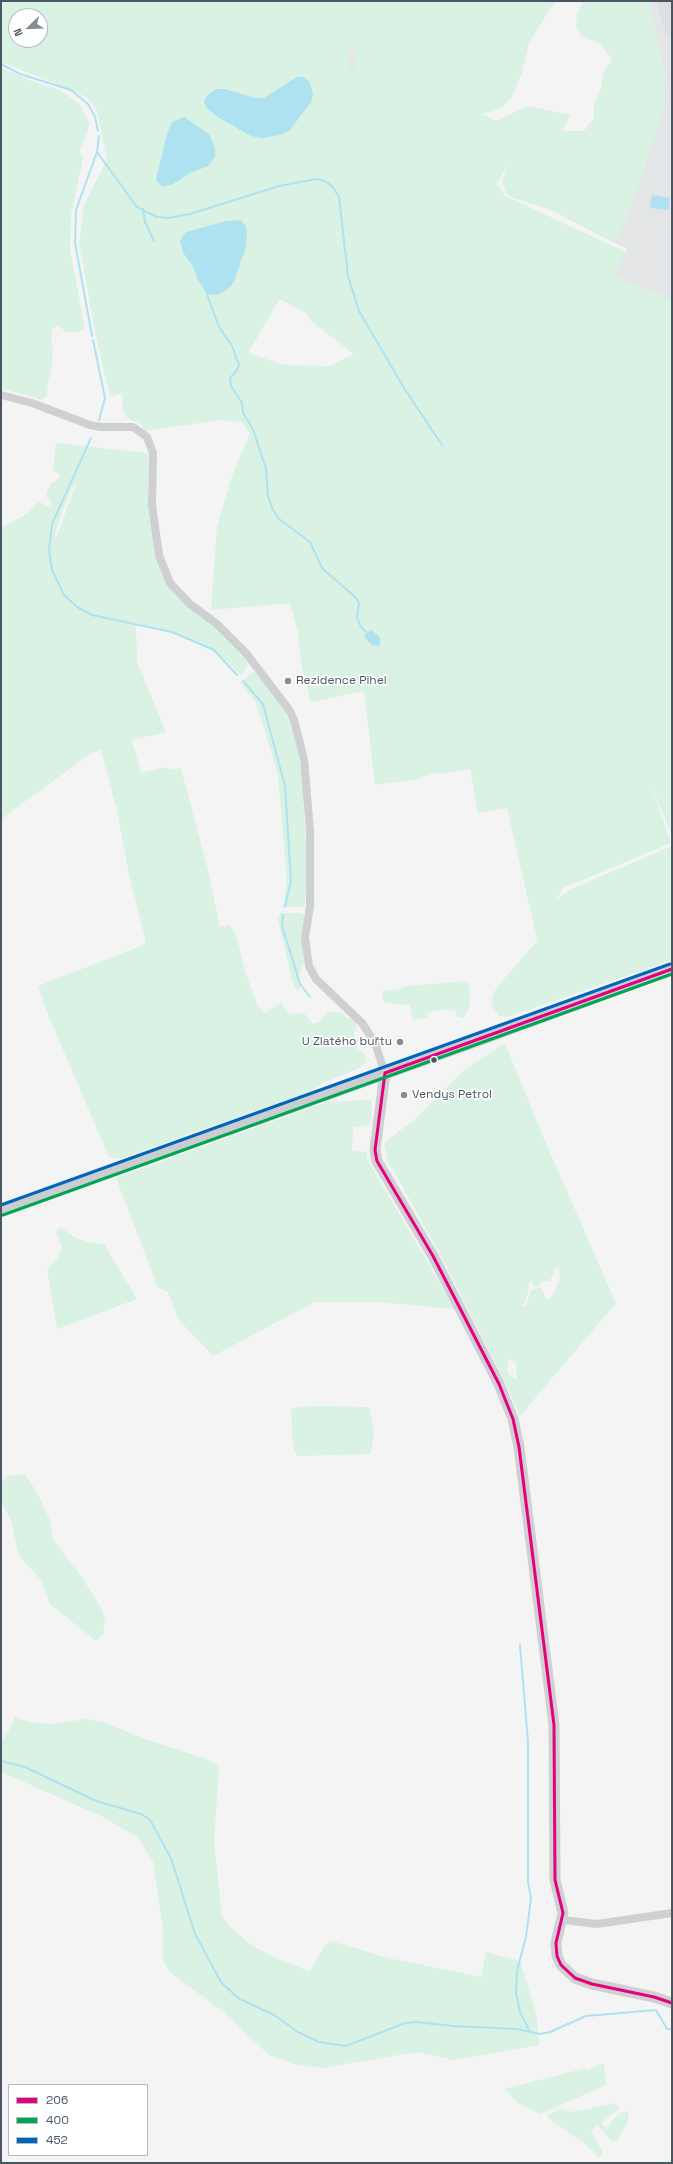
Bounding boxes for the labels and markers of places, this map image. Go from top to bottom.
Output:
place label: Rezidence Pihel [296,674,387,688]
marker: Rezidence Pihel [283,676,293,686]
place label: U Zlatého buřtu [302,1035,392,1049]
marker: U Zlatého buřtu [395,1037,405,1047]
unlabelled marker [429,1055,439,1065]
place label: Vendys Petrol [412,1088,492,1102]
marker: Vendys Petrol [399,1090,409,1100]

